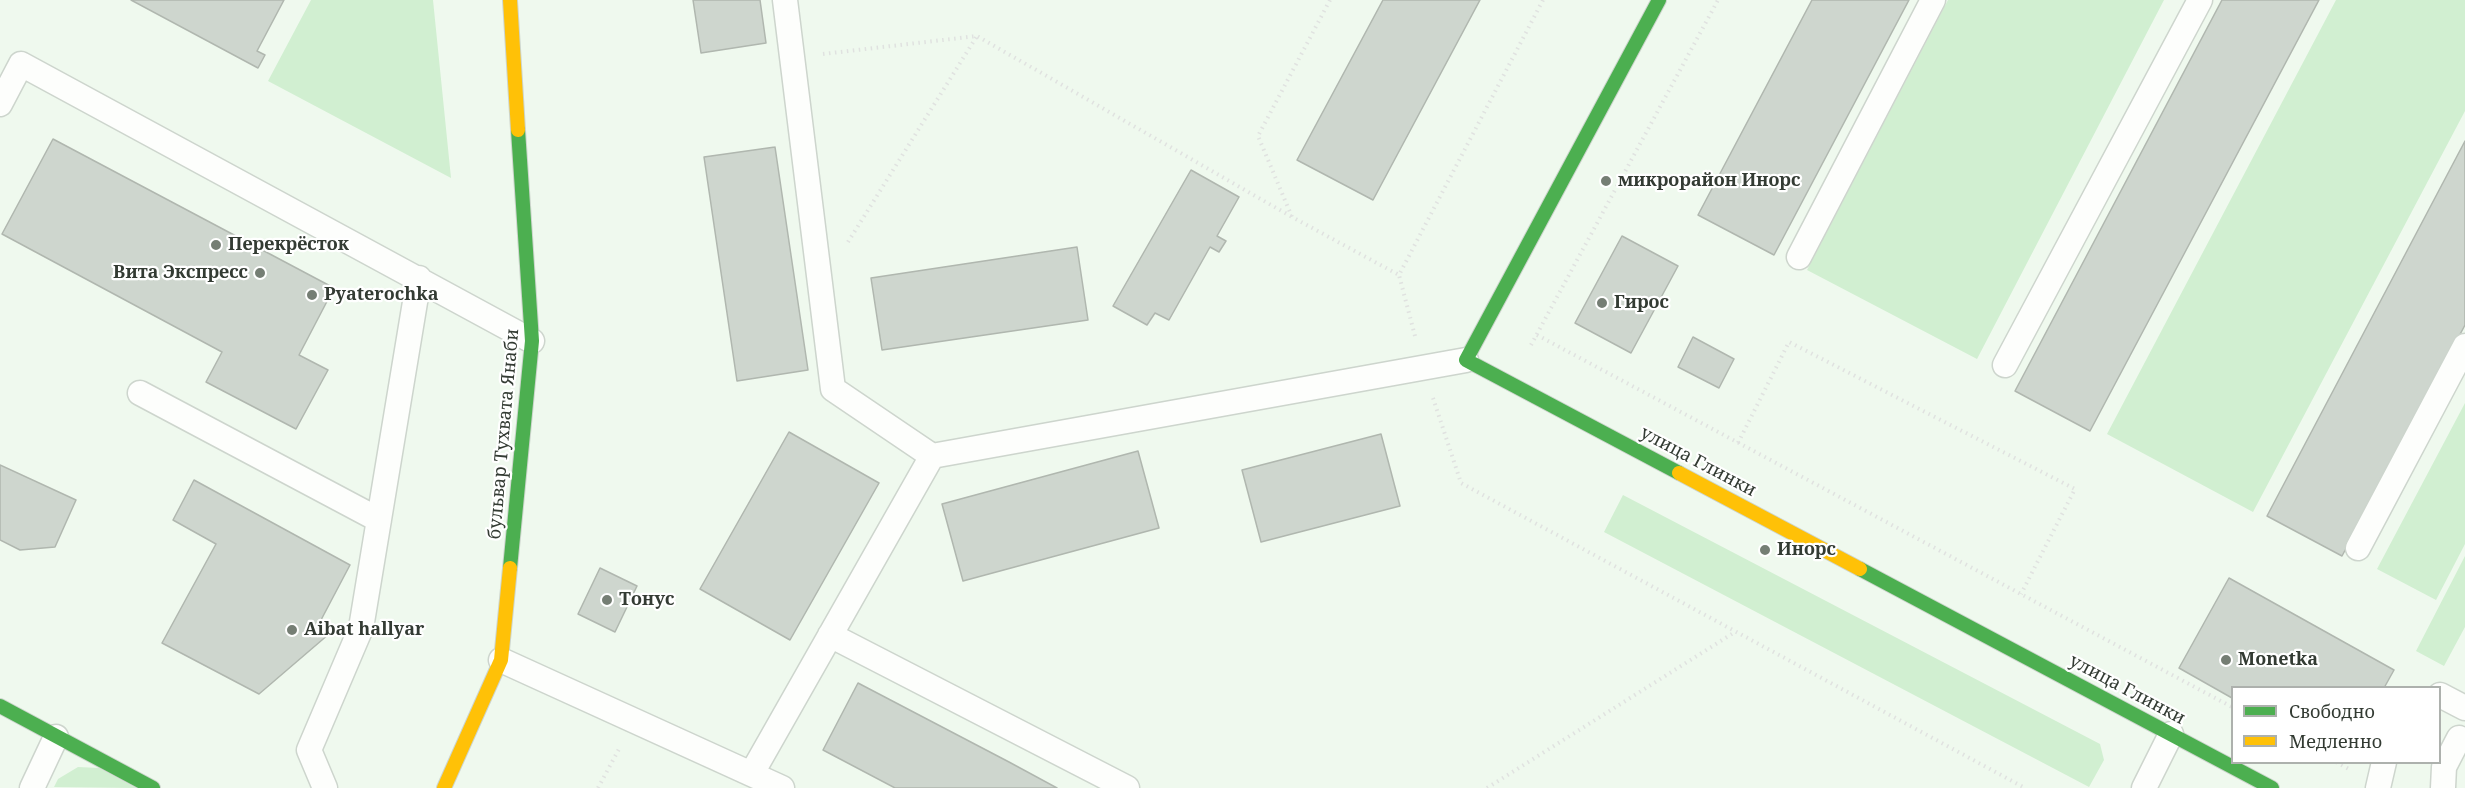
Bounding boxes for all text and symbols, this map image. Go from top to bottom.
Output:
place label: микрорайон Инорс [1618,170,1800,192]
marker: микрорайон Инорс [1599,174,1613,188]
place label: Перекрёсток [228,234,349,256]
marker: Перекрёсток [209,238,223,252]
place label: Вита Экспресс [113,262,248,284]
marker: Вита Экспресс [253,266,267,280]
place label: Pyaterochka [324,284,439,306]
marker: Pyaterochka [305,288,319,302]
place label: Гирос [1614,292,1669,314]
marker: Гирос [1595,296,1609,310]
street label: бульвар Тухвата Янаби [484,328,524,540]
street label: улица Глинки [1636,422,1760,502]
place label: Инорс [1777,539,1836,561]
marker: Инорс [1758,543,1772,557]
place label: Тонус [619,589,674,611]
marker: Тонус [600,593,614,607]
place label: Aibat hallyar [304,619,424,641]
marker: Aibat hallyar [285,623,299,637]
place label: Monetka [2238,649,2318,671]
street label: улица Глинки [2065,650,2189,730]
marker: Monetka [2219,653,2233,667]
legend [2231,686,2441,764]
text: Свободно [2289,699,2375,723]
text: Медленно [2289,729,2382,753]

